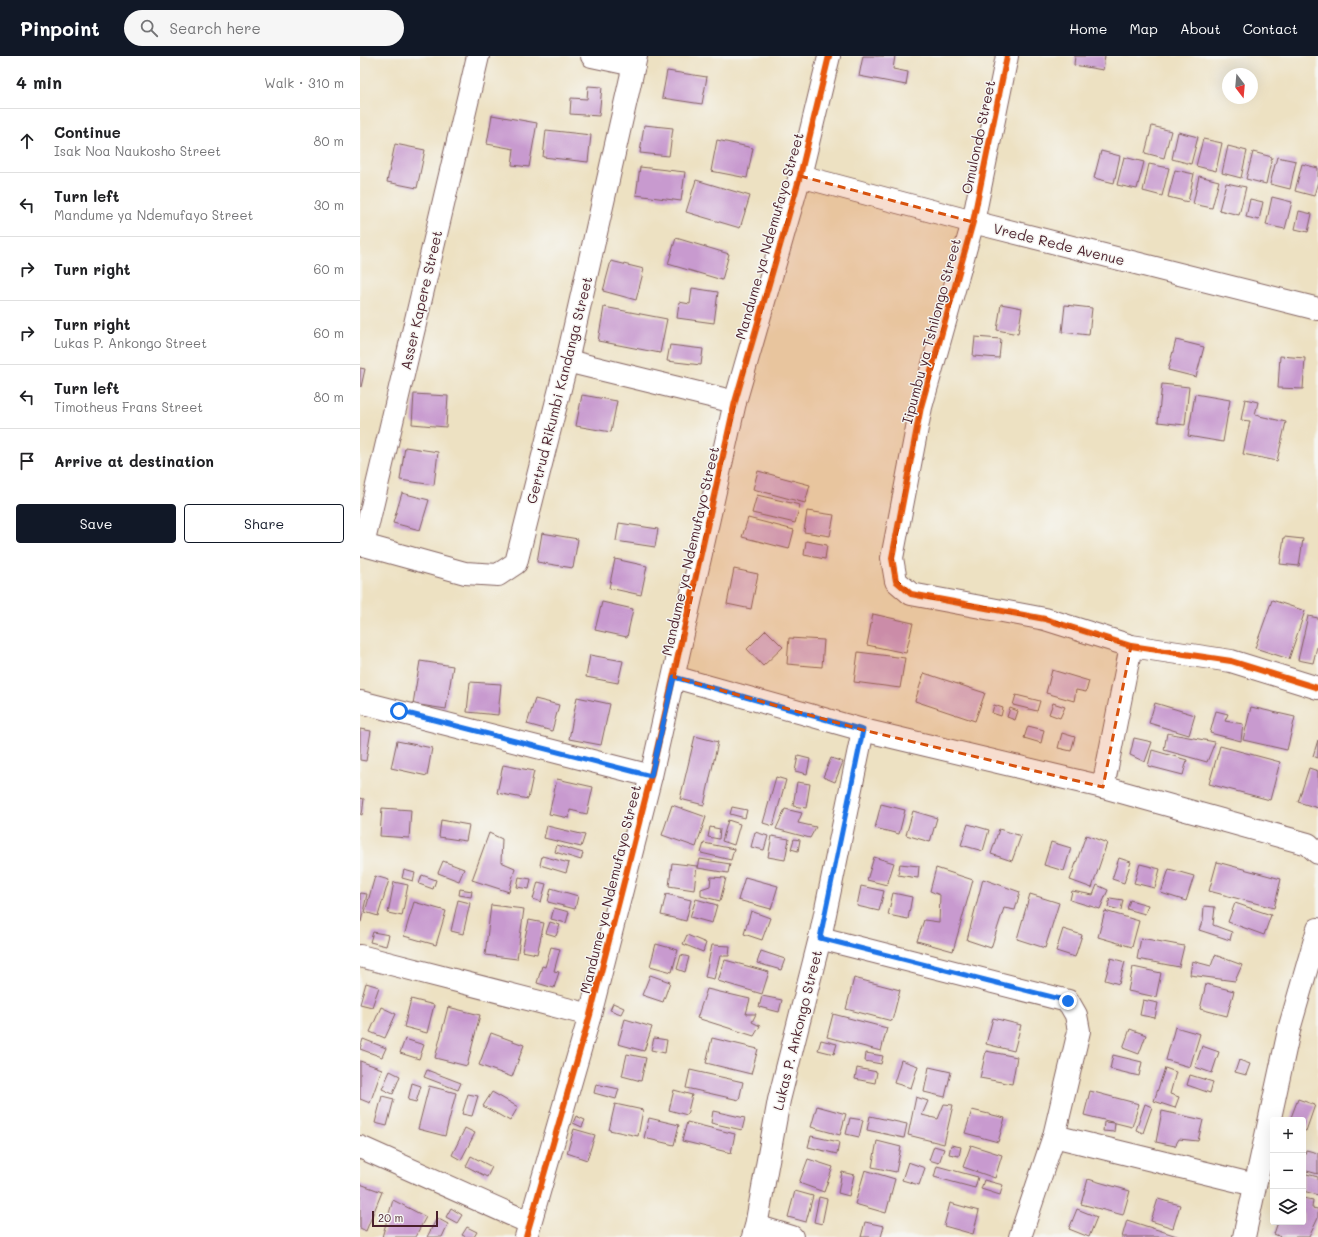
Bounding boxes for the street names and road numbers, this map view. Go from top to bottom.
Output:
street label: Omulondo Street [957,78,999,196]
street label: Mandume ya Ndemufayo Street [730,130,808,342]
street label: Vrede Rede Avenue [991,218,1127,270]
street label: Asser Kapere Street [396,228,446,372]
street label: Iipumbu ya Tshilongo Street [897,236,965,426]
street label: Gertrud Rikumbi Kandanga Street [522,274,596,506]
street label: Mandume ya Ndemufayo Street [657,444,723,658]
street label: Mandume ya Ndemufayo Street [575,783,645,995]
street label: Lukas P. Ankongo Street [768,948,826,1112]

